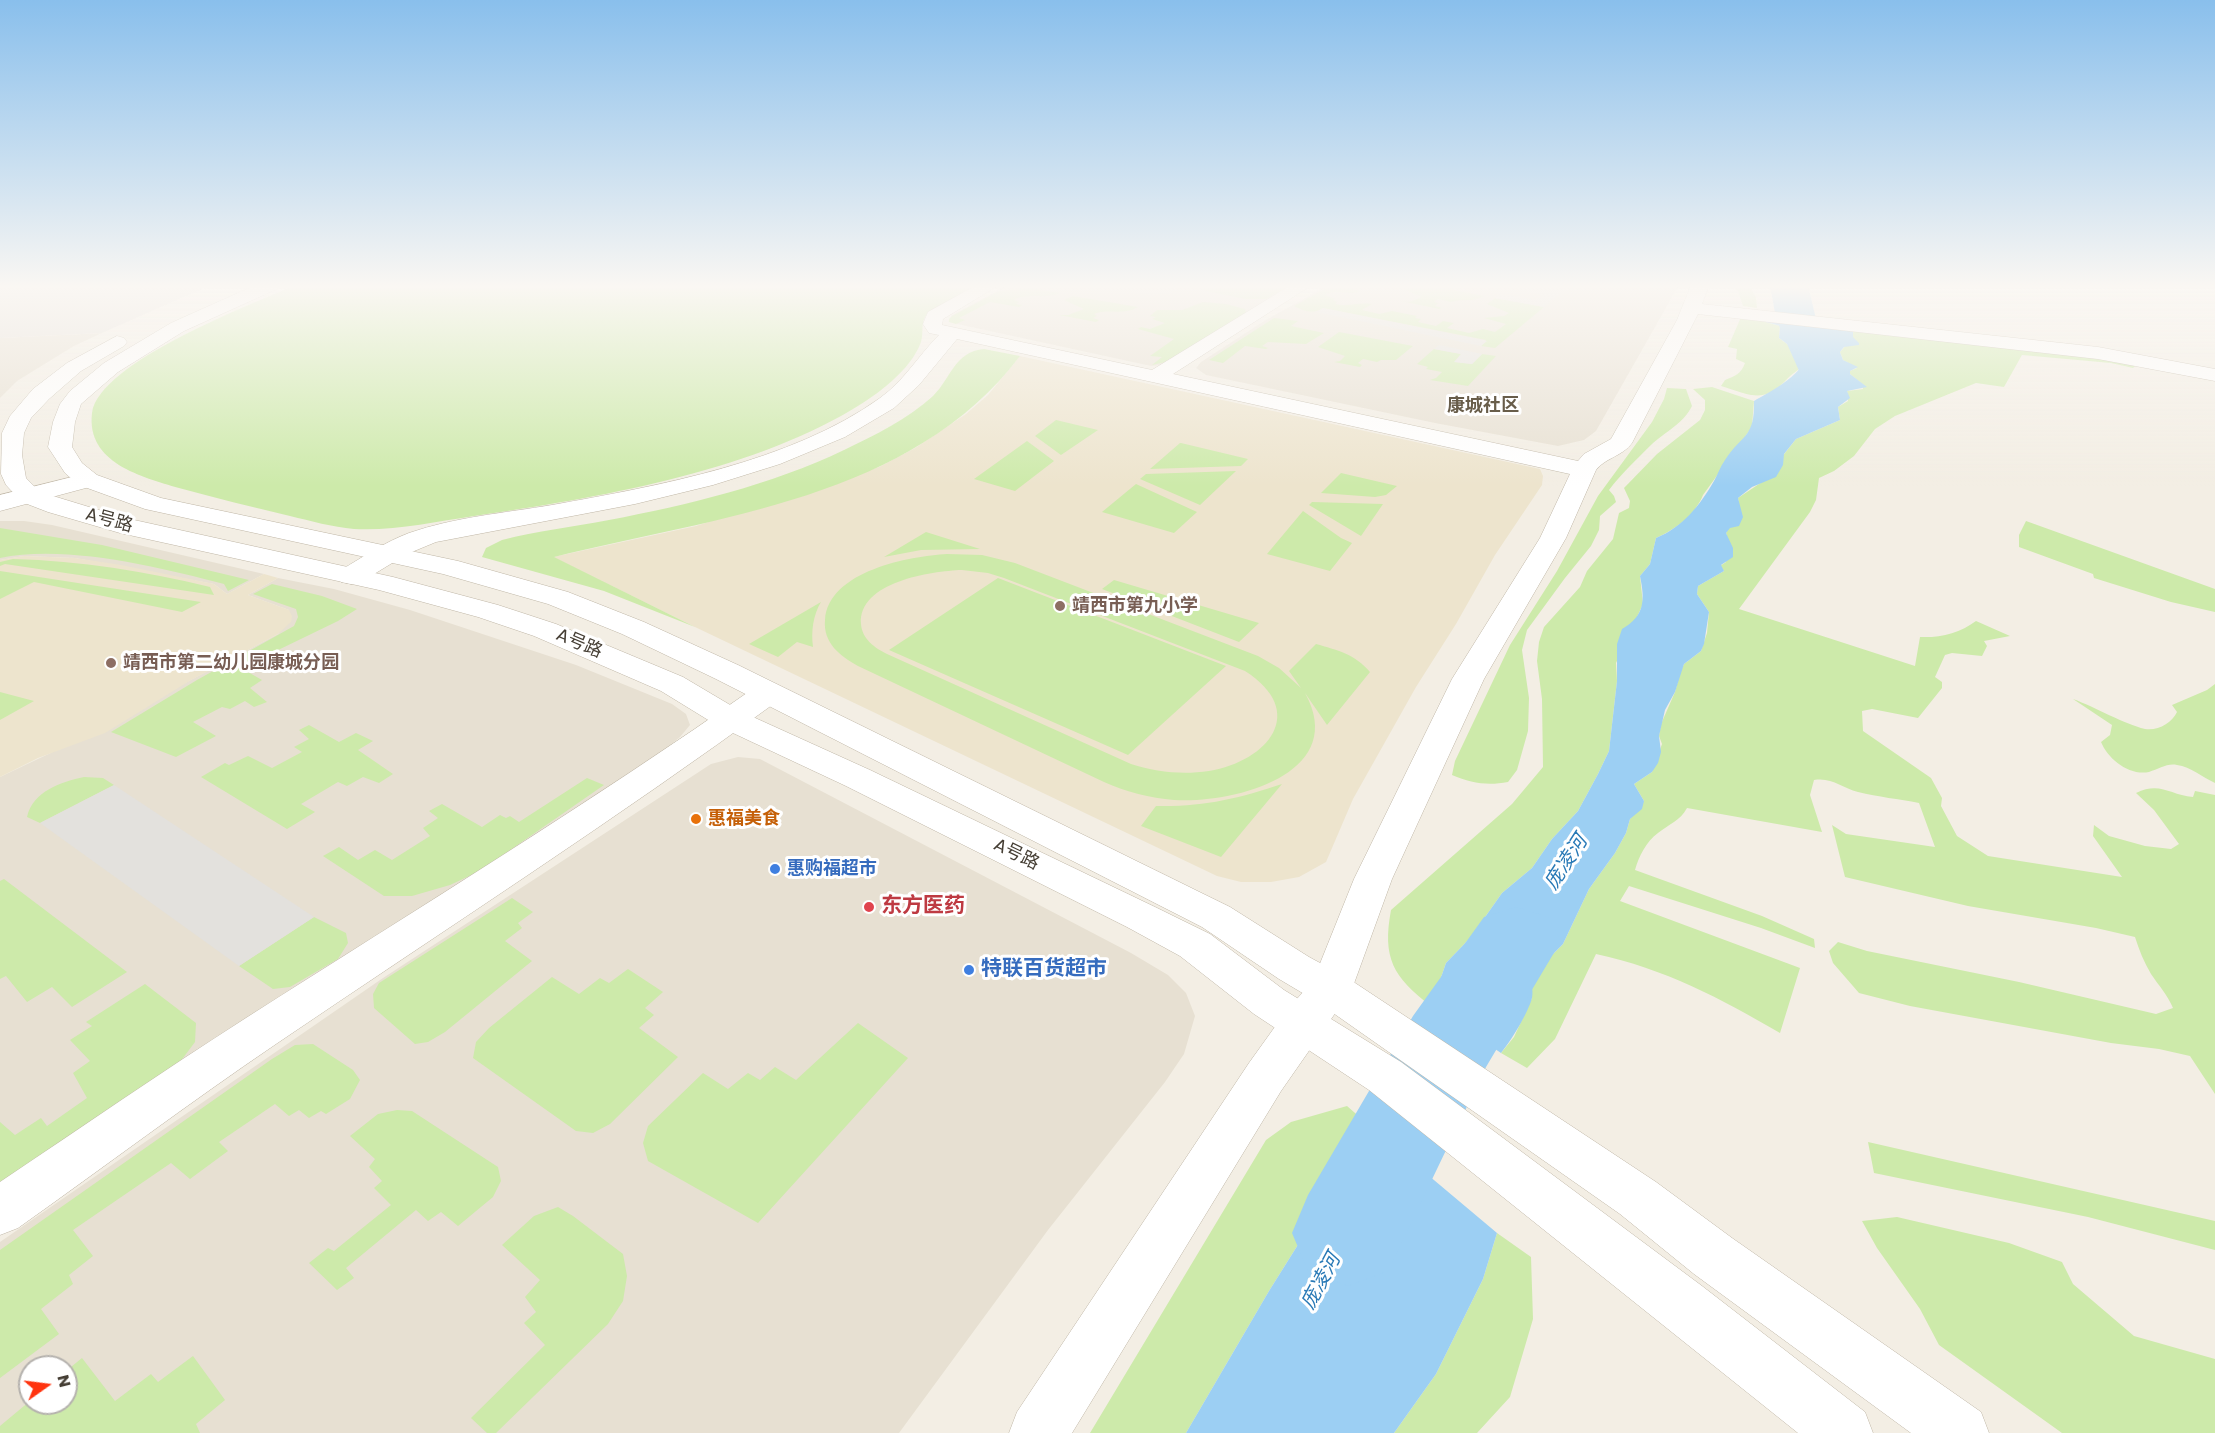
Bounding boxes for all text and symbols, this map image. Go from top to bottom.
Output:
district label: 康城社区 [1447,395,1519,417]
street label: A号路 [83,504,135,538]
place label: 靖西市第九小学 [1072,595,1198,617]
marker: 靖西市第九小学 [1053,599,1067,613]
street label: A号路 [553,625,605,663]
place label: 靖西市第二幼儿园康城分园 [123,652,339,674]
marker: 靖西市第二幼儿园康城分园 [104,656,118,670]
place label: 惠福美食 [708,808,780,830]
marker: 惠福美食 [689,812,703,826]
water label: 庞凌河 [1541,831,1593,895]
street label: A号路 [990,835,1042,875]
place label: 惠购福超市 [787,858,877,880]
marker: 惠购福超市 [768,862,782,876]
place label: 东方医药 [881,894,965,920]
marker: 东方医药 [862,900,876,914]
place label: 特联百货超市 [981,957,1107,983]
marker: 特联百货超市 [962,963,976,977]
water label: 庞凌河 [1297,1250,1347,1314]
north arrow [18,1355,78,1415]
text: N [51,1372,77,1390]

